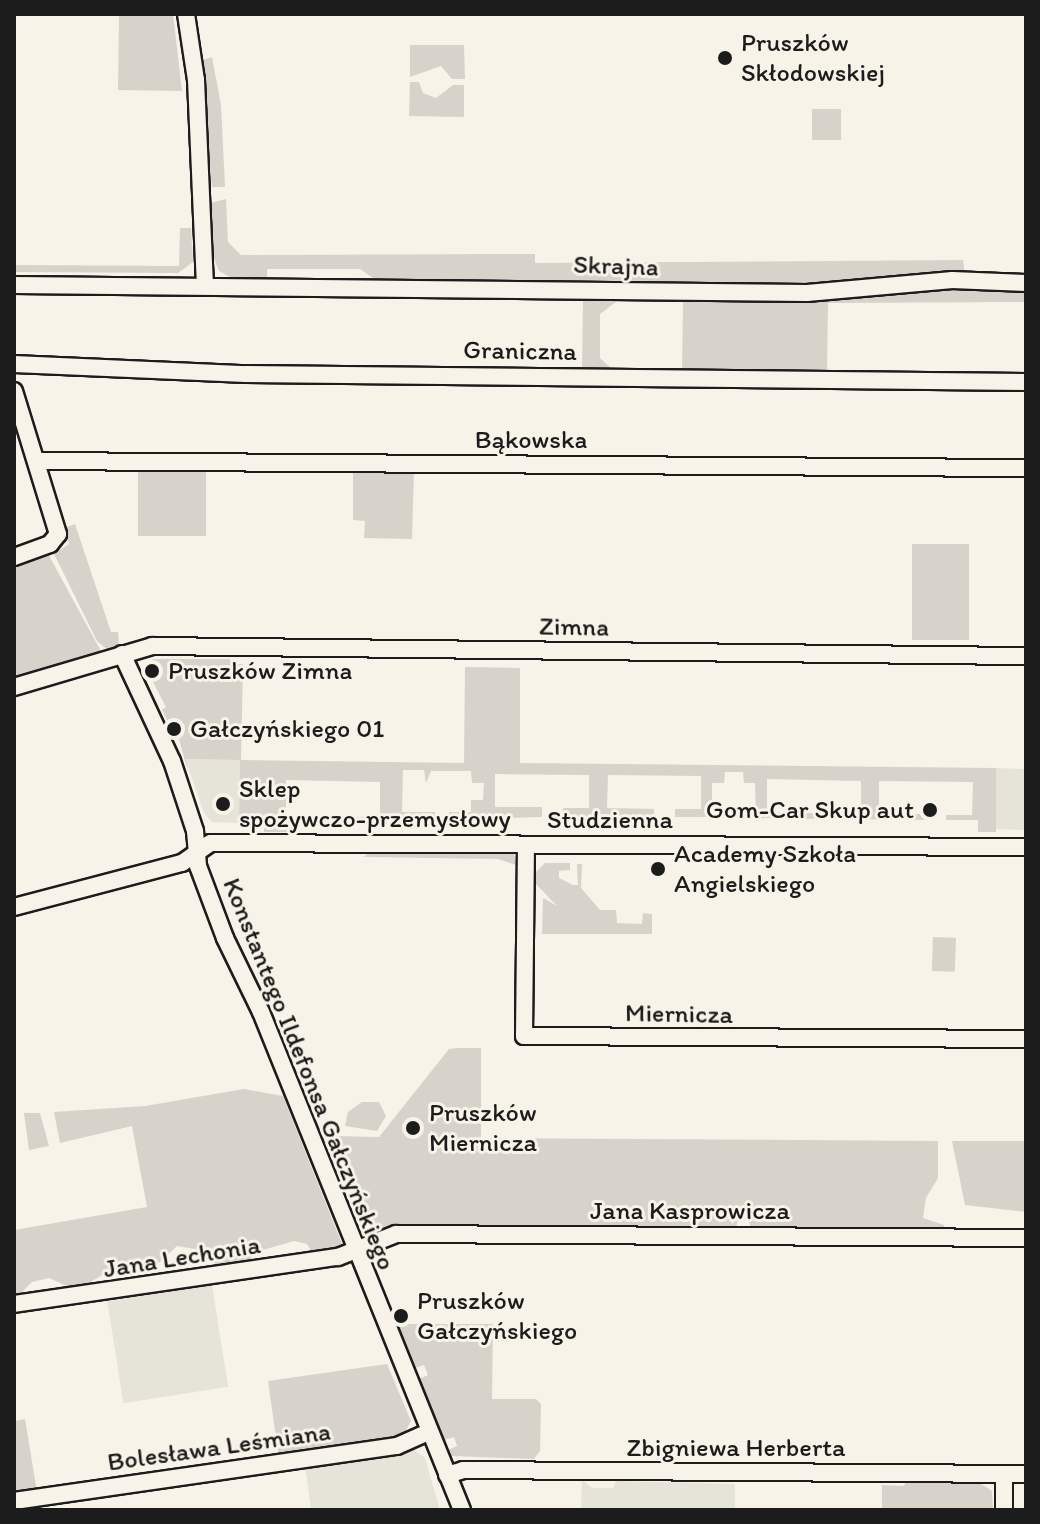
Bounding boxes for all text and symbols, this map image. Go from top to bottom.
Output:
place label: Pruszków Skłodowskiej [741,27,885,88]
marker: Pruszków Skłodowskiej [716,49,734,67]
street label: Skrajna [573,249,659,283]
street label: Graniczna [463,334,577,368]
street label: Bąkowska [475,424,587,456]
street label: Zimna [539,611,609,643]
place label: Pruszków Zimna [168,655,351,687]
marker: Pruszków Zimna [143,662,161,680]
place label: Gałczyńskiego 01 [190,713,384,745]
marker: Gałczyńskiego 01 [165,720,183,738]
place label: Sklep spożywczo-przemysłowy [239,773,511,834]
place label: Gom-Car Skup aut [707,794,914,826]
marker: Sklep spożywczo-przemysłowy [214,795,232,813]
marker: Gom-Car Skup aut [921,801,939,819]
street label: Studzienna [547,804,673,836]
place label: Academy Szkoła Angielskiego [674,838,856,900]
marker: Academy Szkoła Angielskiego [649,860,667,878]
street label: Konstantego Ildefonsa Gałczyńskiego [216,873,402,1275]
street label: Miernicza [625,997,733,1031]
place label: Pruszków Miernicza [429,1097,537,1158]
marker: Pruszków Miernicza [404,1119,422,1137]
street label: Jana Kasprowicza [591,1195,789,1227]
street label: Jana Lechonia [101,1229,263,1285]
place label: Pruszków Gałczyńskiego [417,1285,577,1346]
marker: Pruszków Gałczyńskiego [392,1307,410,1325]
street label: Bolesława Leśmiana [105,1416,333,1478]
street label: Zbigniewa Herberta [626,1432,846,1464]

